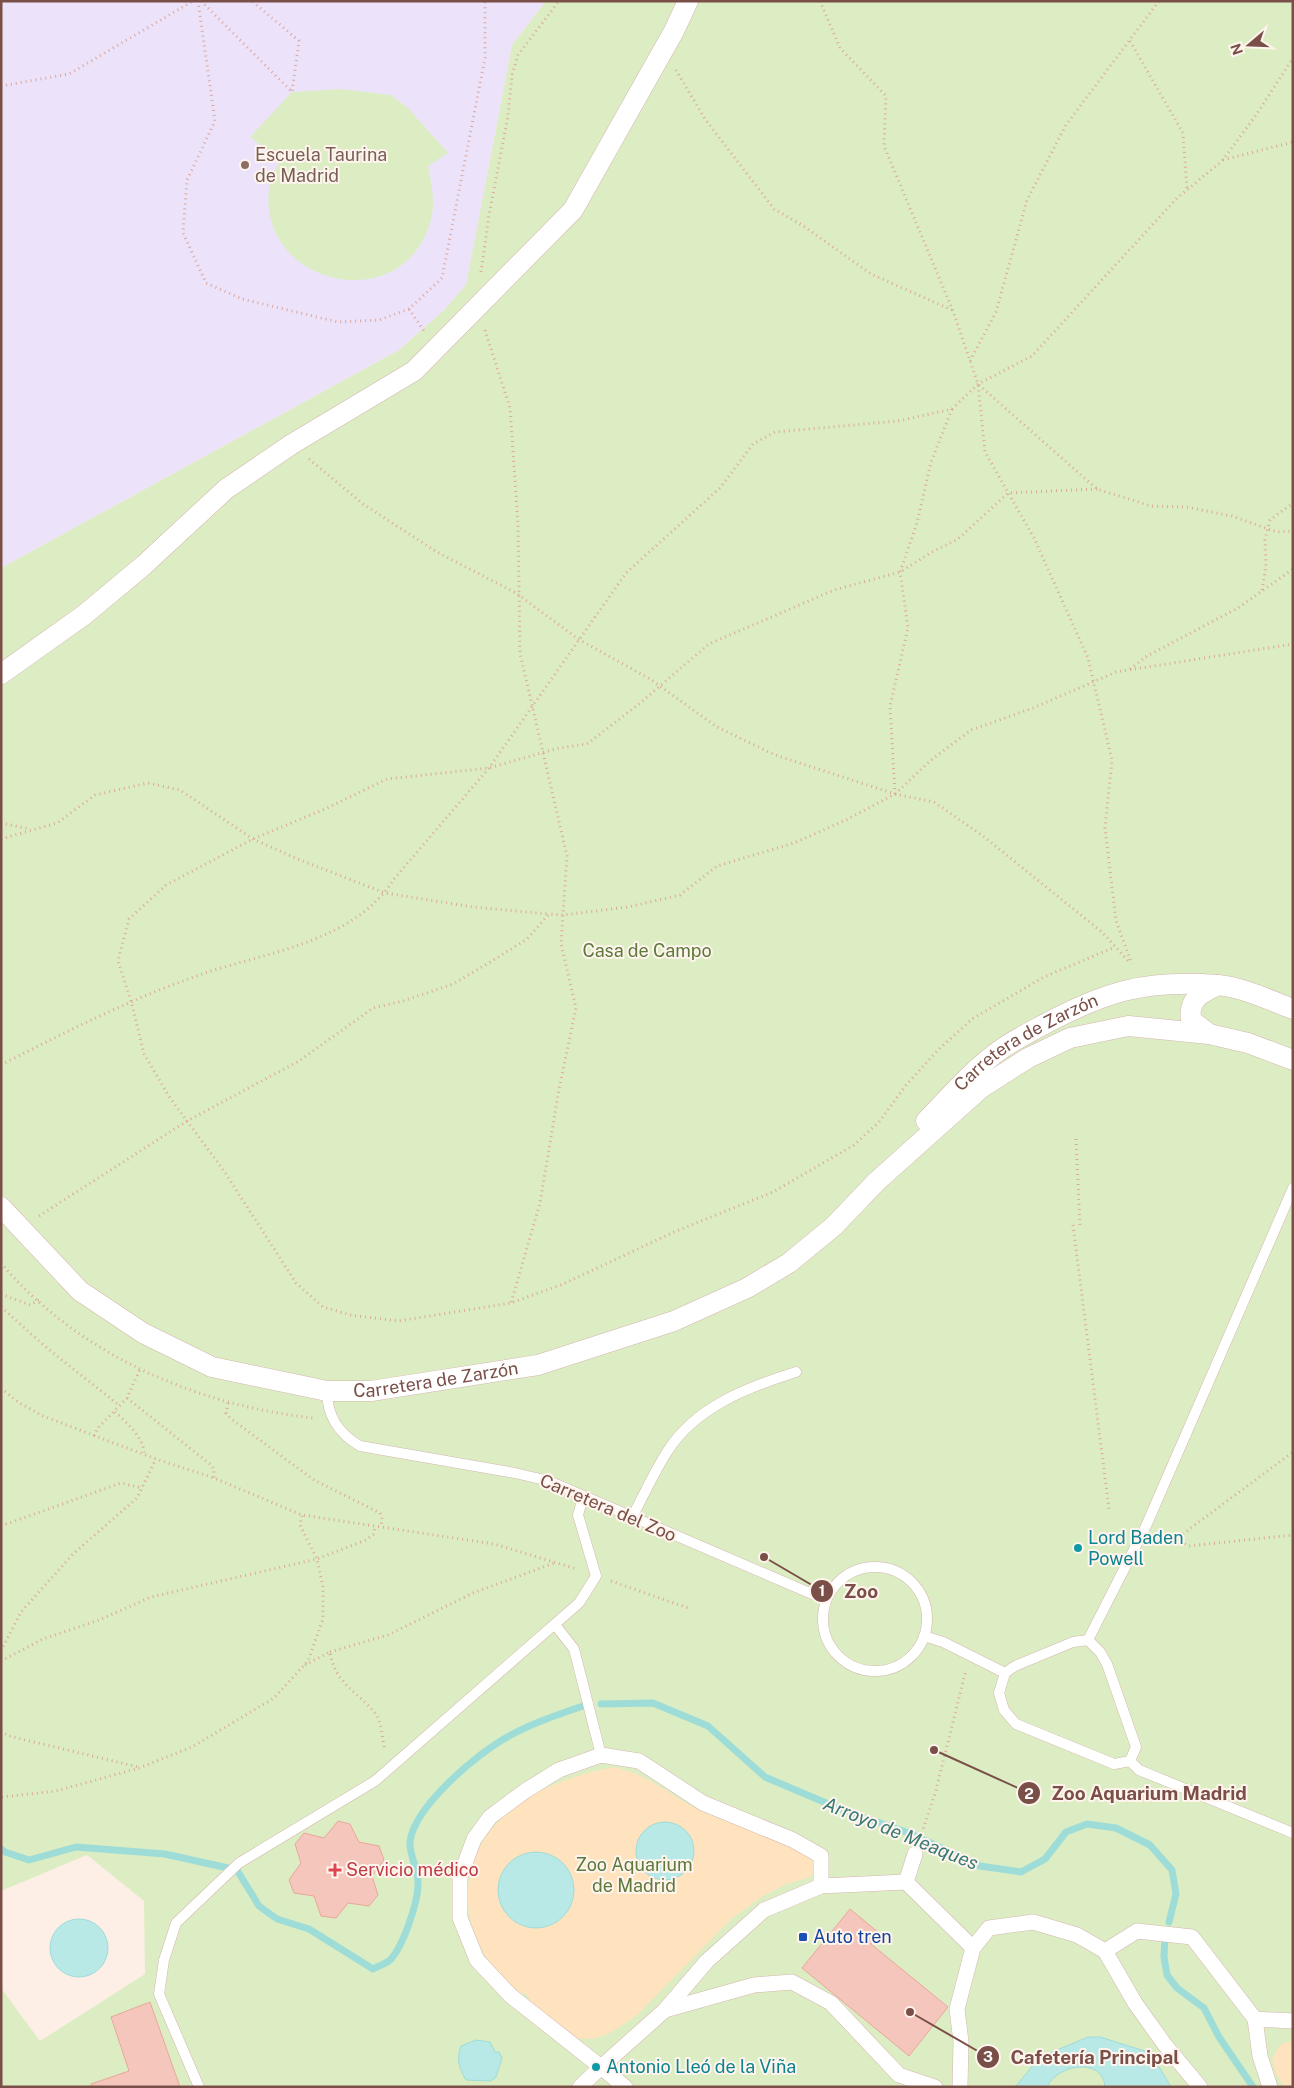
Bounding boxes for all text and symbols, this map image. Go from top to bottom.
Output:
north arrow [1224,20,1274,70]
text: N [1227,41,1246,57]
place label: Escuela Taurina de Madrid [255,144,387,186]
marker: Escuela Taurina de Madrid [239,159,251,171]
park label: Casa de Campo [582,940,712,961]
street label: Carretera de Zarzón [950,989,1101,1095]
street label: Carretera de Zarzón [353,1357,520,1401]
street label: Carretera del Zoo [537,1469,680,1546]
place label: Lord Baden Powell [1088,1527,1184,1569]
marker: Lord Baden Powell [1072,1542,1084,1554]
callout: Zoo [809,1574,888,1608]
text: Zoo [844,1580,878,1602]
text: 1 [819,1582,825,1599]
callout: Zoo Aquarium Madrid [1017,1776,1257,1810]
text: Zoo Aquarium Madrid [1051,1782,1247,1804]
text: 2 [1024,1785,1034,1802]
water label: Arroyo de Meaques [820,1792,982,1874]
park label: Zoo Aquarium de Madrid [575,1854,693,1896]
place label: Servicio médico [346,1859,479,1880]
marker: Servicio médico [328,1863,342,1877]
place label: Auto tren [813,1926,892,1947]
marker: Auto tren [797,1931,809,1943]
callout: Cafetería Principal [975,2040,1189,2074]
text: Cafetería Principal [1010,2046,1180,2068]
text: 3 [983,2048,993,2065]
place label: Antonio Lleó de la Viña [606,2056,796,2077]
marker: Antonio Lleó de la Viña [590,2061,602,2073]

